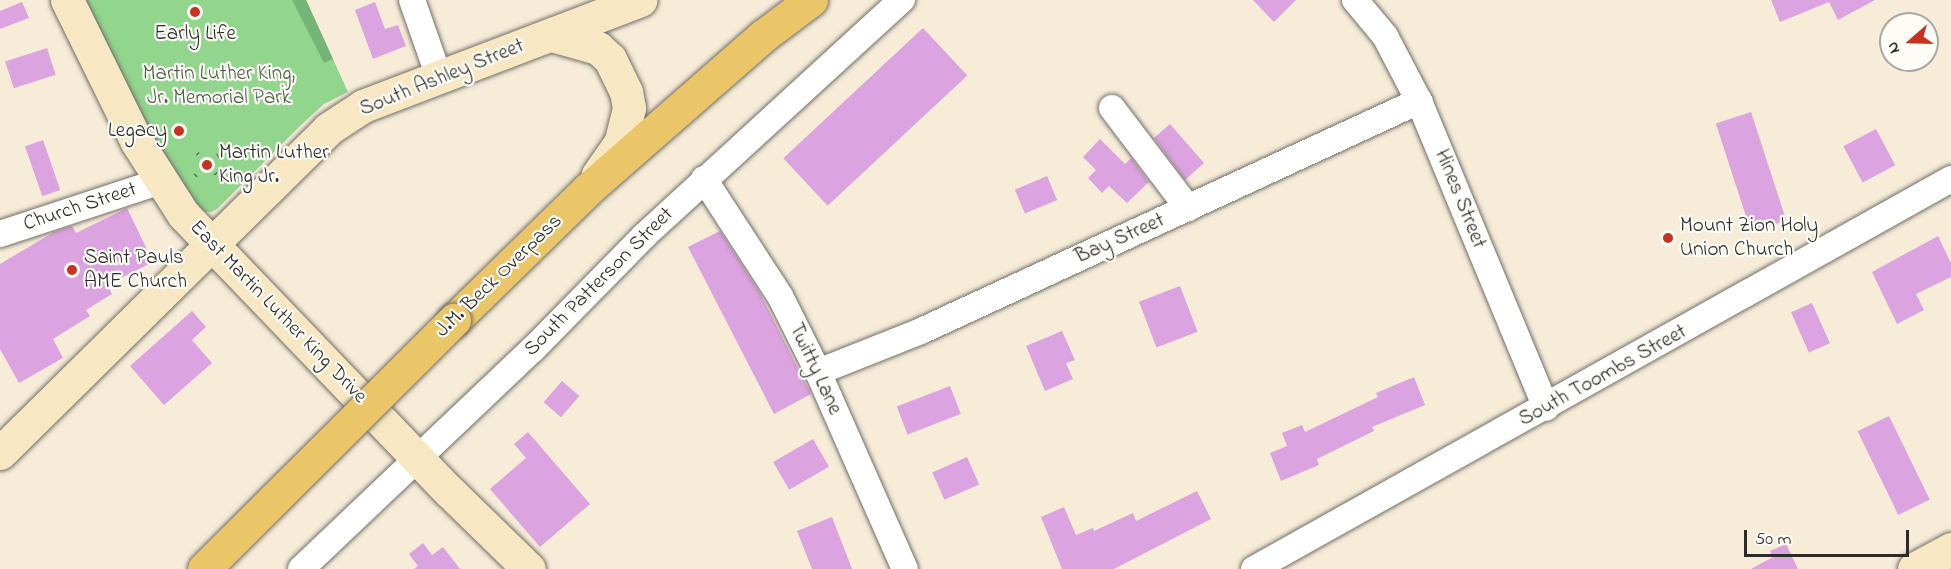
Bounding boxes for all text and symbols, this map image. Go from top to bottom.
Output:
marker: Early Life [188,5,202,19]
north arrow [1879,12,1939,72]
place label: Early Life [154,21,236,47]
street label: South Ashley Street [356,34,528,122]
text: N [1881,38,1907,57]
park label: Martin Luther King, Jr. Memorial Park [143,61,295,111]
place label: Legacy [108,118,167,144]
marker: Legacy [172,124,186,138]
place label: Martin Luther King Jr. [219,140,329,190]
street label: Hines Street [1429,146,1491,252]
marker: Martin Luther King Jr. [200,158,214,172]
street label: Church Street [20,177,140,237]
street label: South Patterson Street [519,202,679,362]
street label: Bay Street [1071,208,1169,270]
street label: J.M. Beck Overpass [430,209,568,343]
place label: Mount Zion Holy Union Church [1680,213,1818,263]
street label: East Martin Luther King Drive [184,215,372,409]
marker: Mount Zion Holy Union Church [1661,231,1675,245]
place label: Saint Pauls AME Church [84,245,187,295]
marker: Saint Pauls AME Church [65,263,79,277]
street label: Twitty Lane [783,319,847,419]
street label: South Toombs Street [1515,319,1691,433]
scale bar [1747,518,1912,556]
text: 50 m [1755,527,1792,553]

